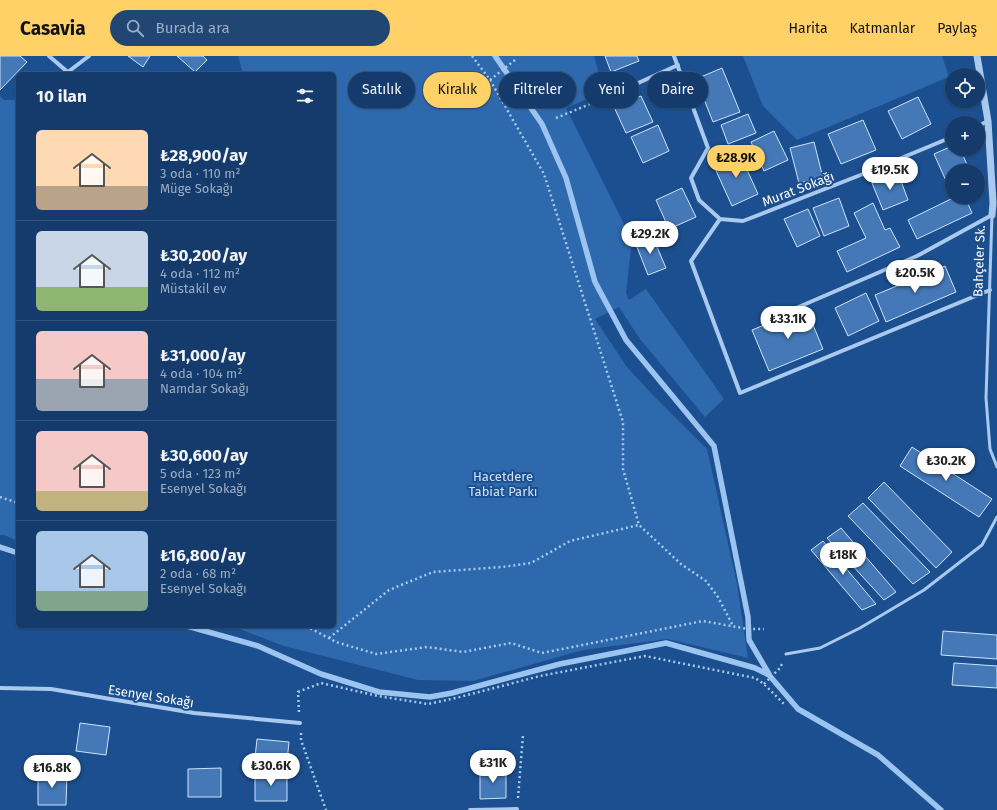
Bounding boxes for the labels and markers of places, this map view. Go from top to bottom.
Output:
pin: ₺28.9K [703,145,769,179]
pin: ₺19.5K [857,157,923,191]
pin: ₺29.2K [617,221,683,255]
pin: ₺20.5K [882,260,948,294]
pin: ₺33.1K [755,306,821,340]
pin: ₺30.2K [913,448,979,482]
pin: ₺18K [819,542,867,576]
pin: ₺31K [469,750,517,784]
pin: ₺30.6K [238,753,304,787]
pin: ₺16.8K [19,755,85,789]

